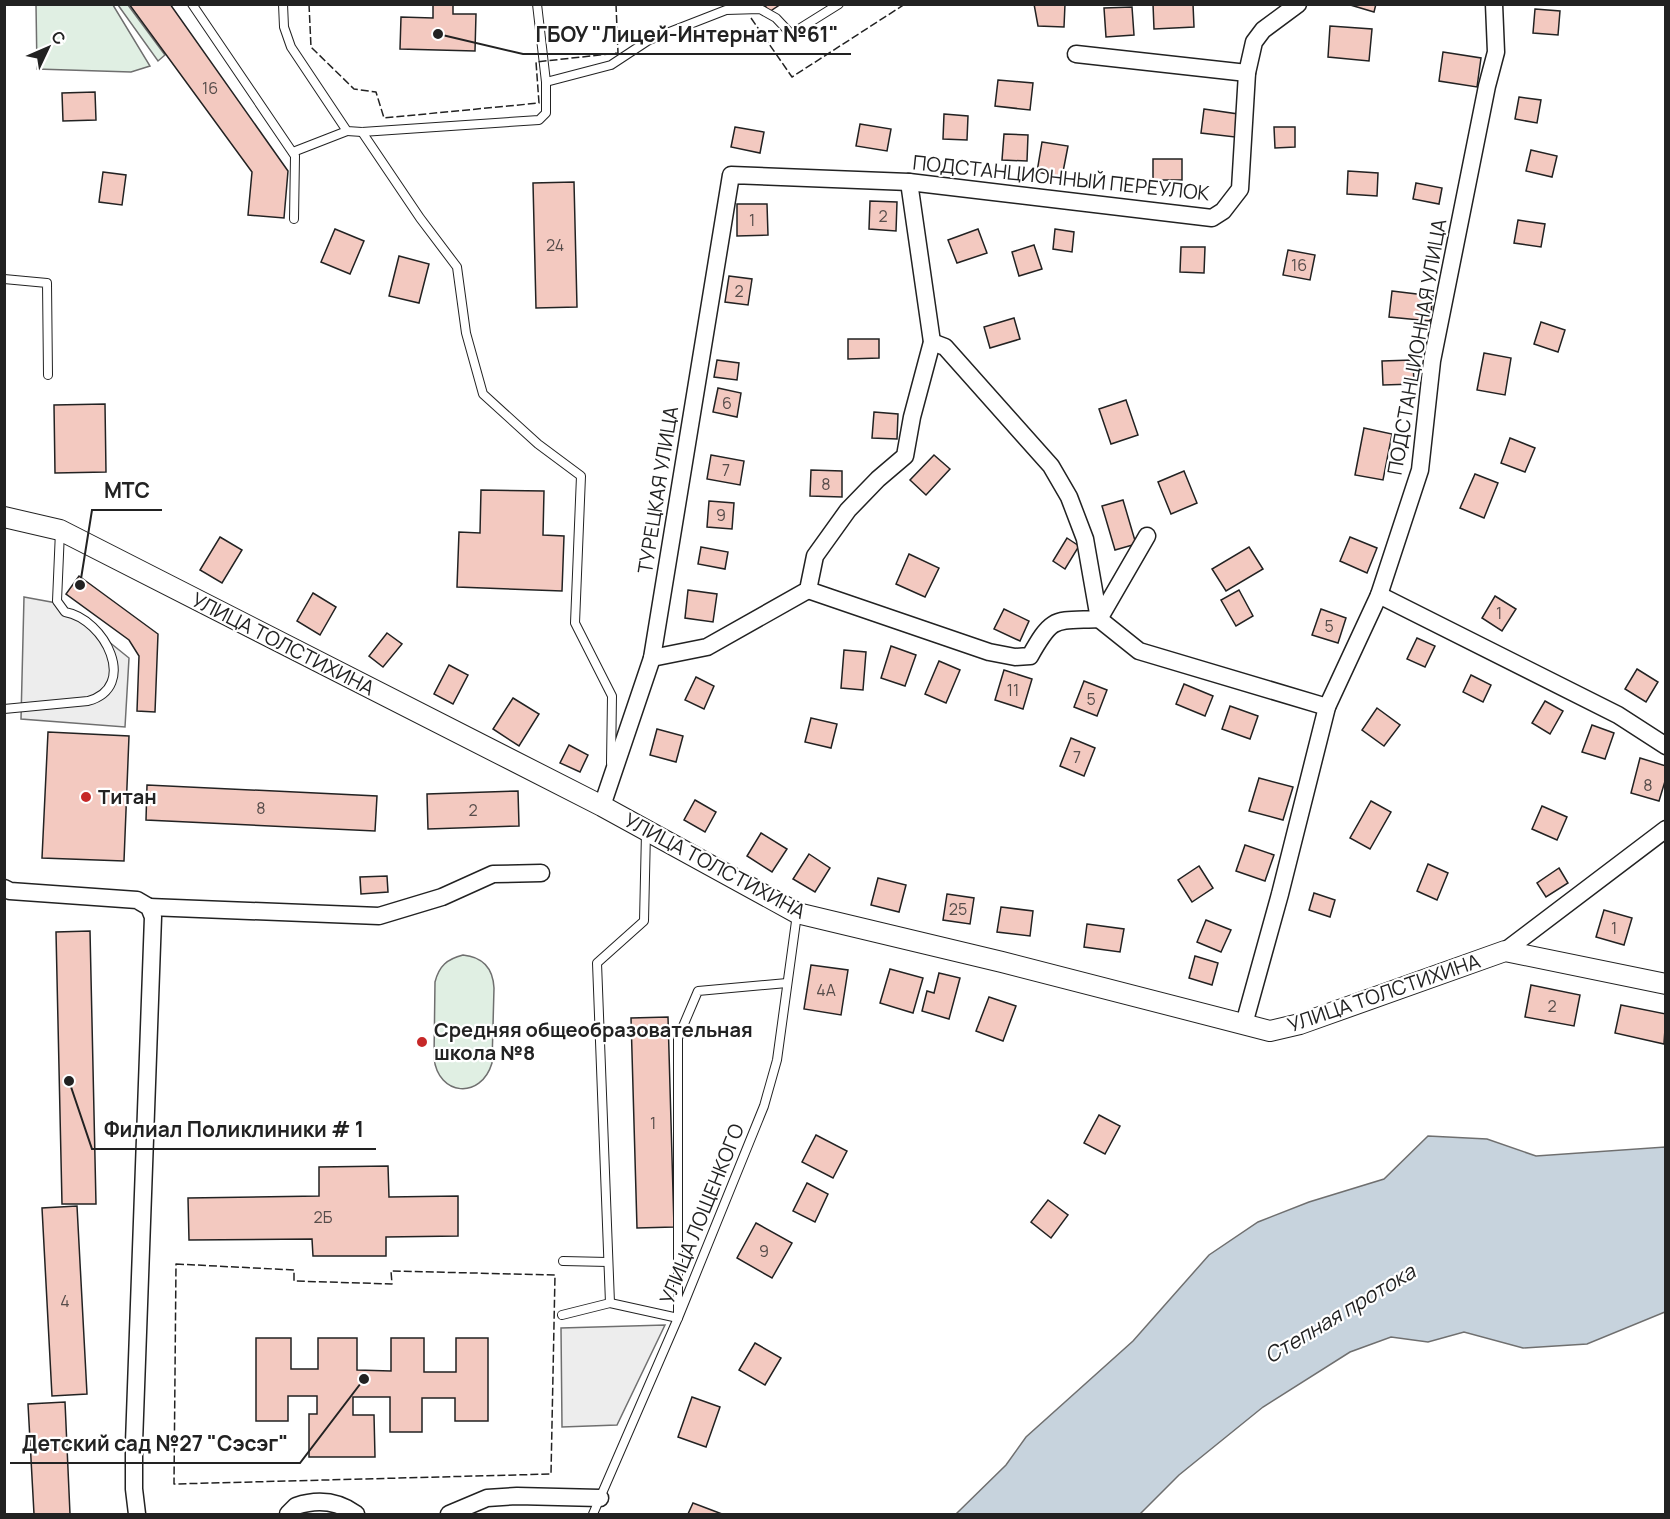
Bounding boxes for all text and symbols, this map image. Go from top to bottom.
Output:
callout: ГБОУ "Лицей-Интернат №61" [523,15,851,54]
north arrow [18,18,78,78]
text: ГБОУ "Лицей-Интернат №61" [536,20,838,48]
text: С [47,26,71,50]
house number: 16 [202,77,218,99]
street label: ПОДСТАНЦИОННЫЙ ПЕРЕУЛОК [911,148,1211,207]
house number: 2 [878,205,888,227]
house number: 1 [749,209,755,231]
street label: ПОДСТАНЦИОННАЯ УЛИЦА [1381,216,1452,477]
house number: 24 [546,234,564,256]
house number: 16 [1291,254,1307,276]
house number: 2 [734,280,744,302]
house number: 6 [722,392,732,414]
street label: ТУРЕЦКАЯ УЛИЦА [631,404,684,576]
house number: 7 [722,459,730,481]
callout: МТС [92,471,162,510]
house number: 8 [821,473,831,495]
text: МТС [104,476,150,504]
house number: 9 [716,504,726,526]
street label: УЛИЦА ТОЛСТИХИНА [187,586,380,702]
house number: 1 [1496,602,1502,624]
house number: 5 [1324,615,1334,637]
house number: 11 [1007,679,1019,701]
house number: 5 [1086,688,1096,710]
house number: 7 [1073,746,1081,768]
house number: 8 [1643,774,1653,796]
place label: Титан [98,783,157,810]
marker: Титан [79,790,93,804]
house number: 8 [256,797,266,819]
house number: 2 [468,799,478,821]
street label: УЛИЦА ТОЛСТИХИНА [620,806,811,925]
house number: 25 [949,898,967,920]
house number: 1 [1611,917,1617,939]
street label: УЛИЦА ТОЛСТИХИНА [1284,947,1484,1038]
house number: 4А [816,979,836,1001]
house number: 2 [1547,995,1557,1017]
place label: Средняя общеобразовательная школа №8 [434,1016,753,1066]
marker: Средняя общеобразовательная школа №8 [415,1035,429,1049]
callout: Филиал Поликлиники # 1 [92,1110,376,1149]
house number: 1 [650,1112,656,1134]
text: Филиал Поликлиники # 1 [104,1115,364,1143]
street label: УЛИЦА ЛОЩЕНКОГО [653,1120,750,1308]
house number: 2Б [314,1206,333,1228]
house number: 9 [759,1240,769,1262]
water label: Степная протока [1259,1256,1421,1369]
house number: 4 [60,1290,70,1312]
callout: Детский сад №27 "Сэсэг" [10,1424,300,1463]
text: Детский сад №27 "Сэсэг" [22,1429,288,1457]

